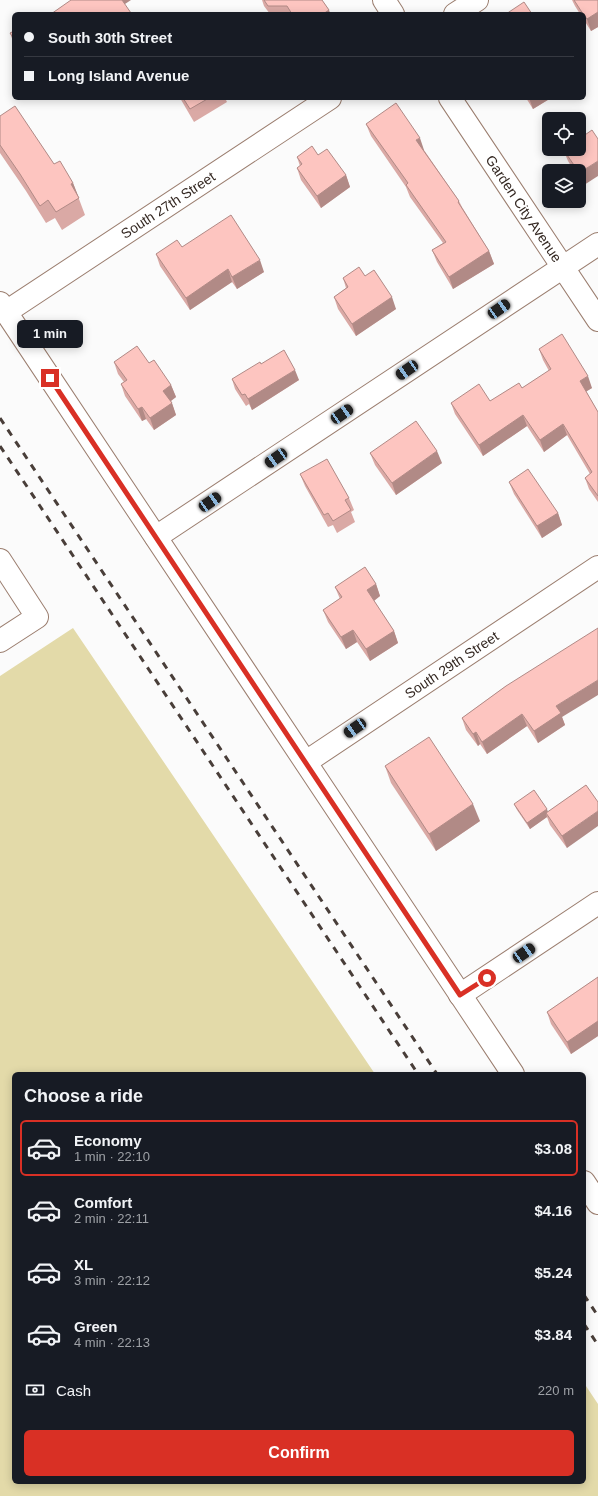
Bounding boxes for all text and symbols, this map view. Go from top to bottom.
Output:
text: South 30th Street [48,29,172,46]
text: Long Island Avenue [48,67,189,84]
map controls [542,112,586,208]
button: locate [542,112,586,156]
street label: Garden City Avenue [482,152,565,265]
button: layers [542,164,586,208]
street label: South 27th Street [118,168,218,242]
car [486,297,512,321]
callout: 1 min [17,320,83,348]
text: 1 min [33,326,67,341]
car [394,358,420,382]
route end [41,369,59,387]
car [329,402,355,426]
car [263,446,289,470]
car [197,490,223,514]
street label: South 29th Street [402,628,501,702]
car [342,716,368,740]
car [511,941,537,965]
route start [478,969,496,987]
text: Choose a ride [24,1086,143,1106]
icon: car [26,1130,62,1166]
text: Economy [74,1132,142,1149]
text: $3.08 [534,1140,572,1157]
text: 1 min · 22:10 [74,1149,150,1164]
icon: car [26,1192,62,1228]
text: Comfort [74,1194,132,1211]
text: $4.16 [534,1202,572,1219]
text: 2 min · 22:11 [74,1211,149,1226]
icon: car [26,1254,62,1290]
text: XL [74,1256,93,1273]
text: $5.24 [534,1264,572,1281]
text: 3 min · 22:12 [74,1273,150,1288]
icon: car [26,1316,62,1352]
text: Green [74,1318,117,1335]
text: $3.84 [534,1326,572,1343]
text: 4 min · 22:13 [74,1335,150,1350]
icon: cash [24,1379,46,1401]
text: Cash [56,1382,91,1399]
text: 220 m [538,1383,574,1398]
button: Confirm [24,1430,574,1476]

